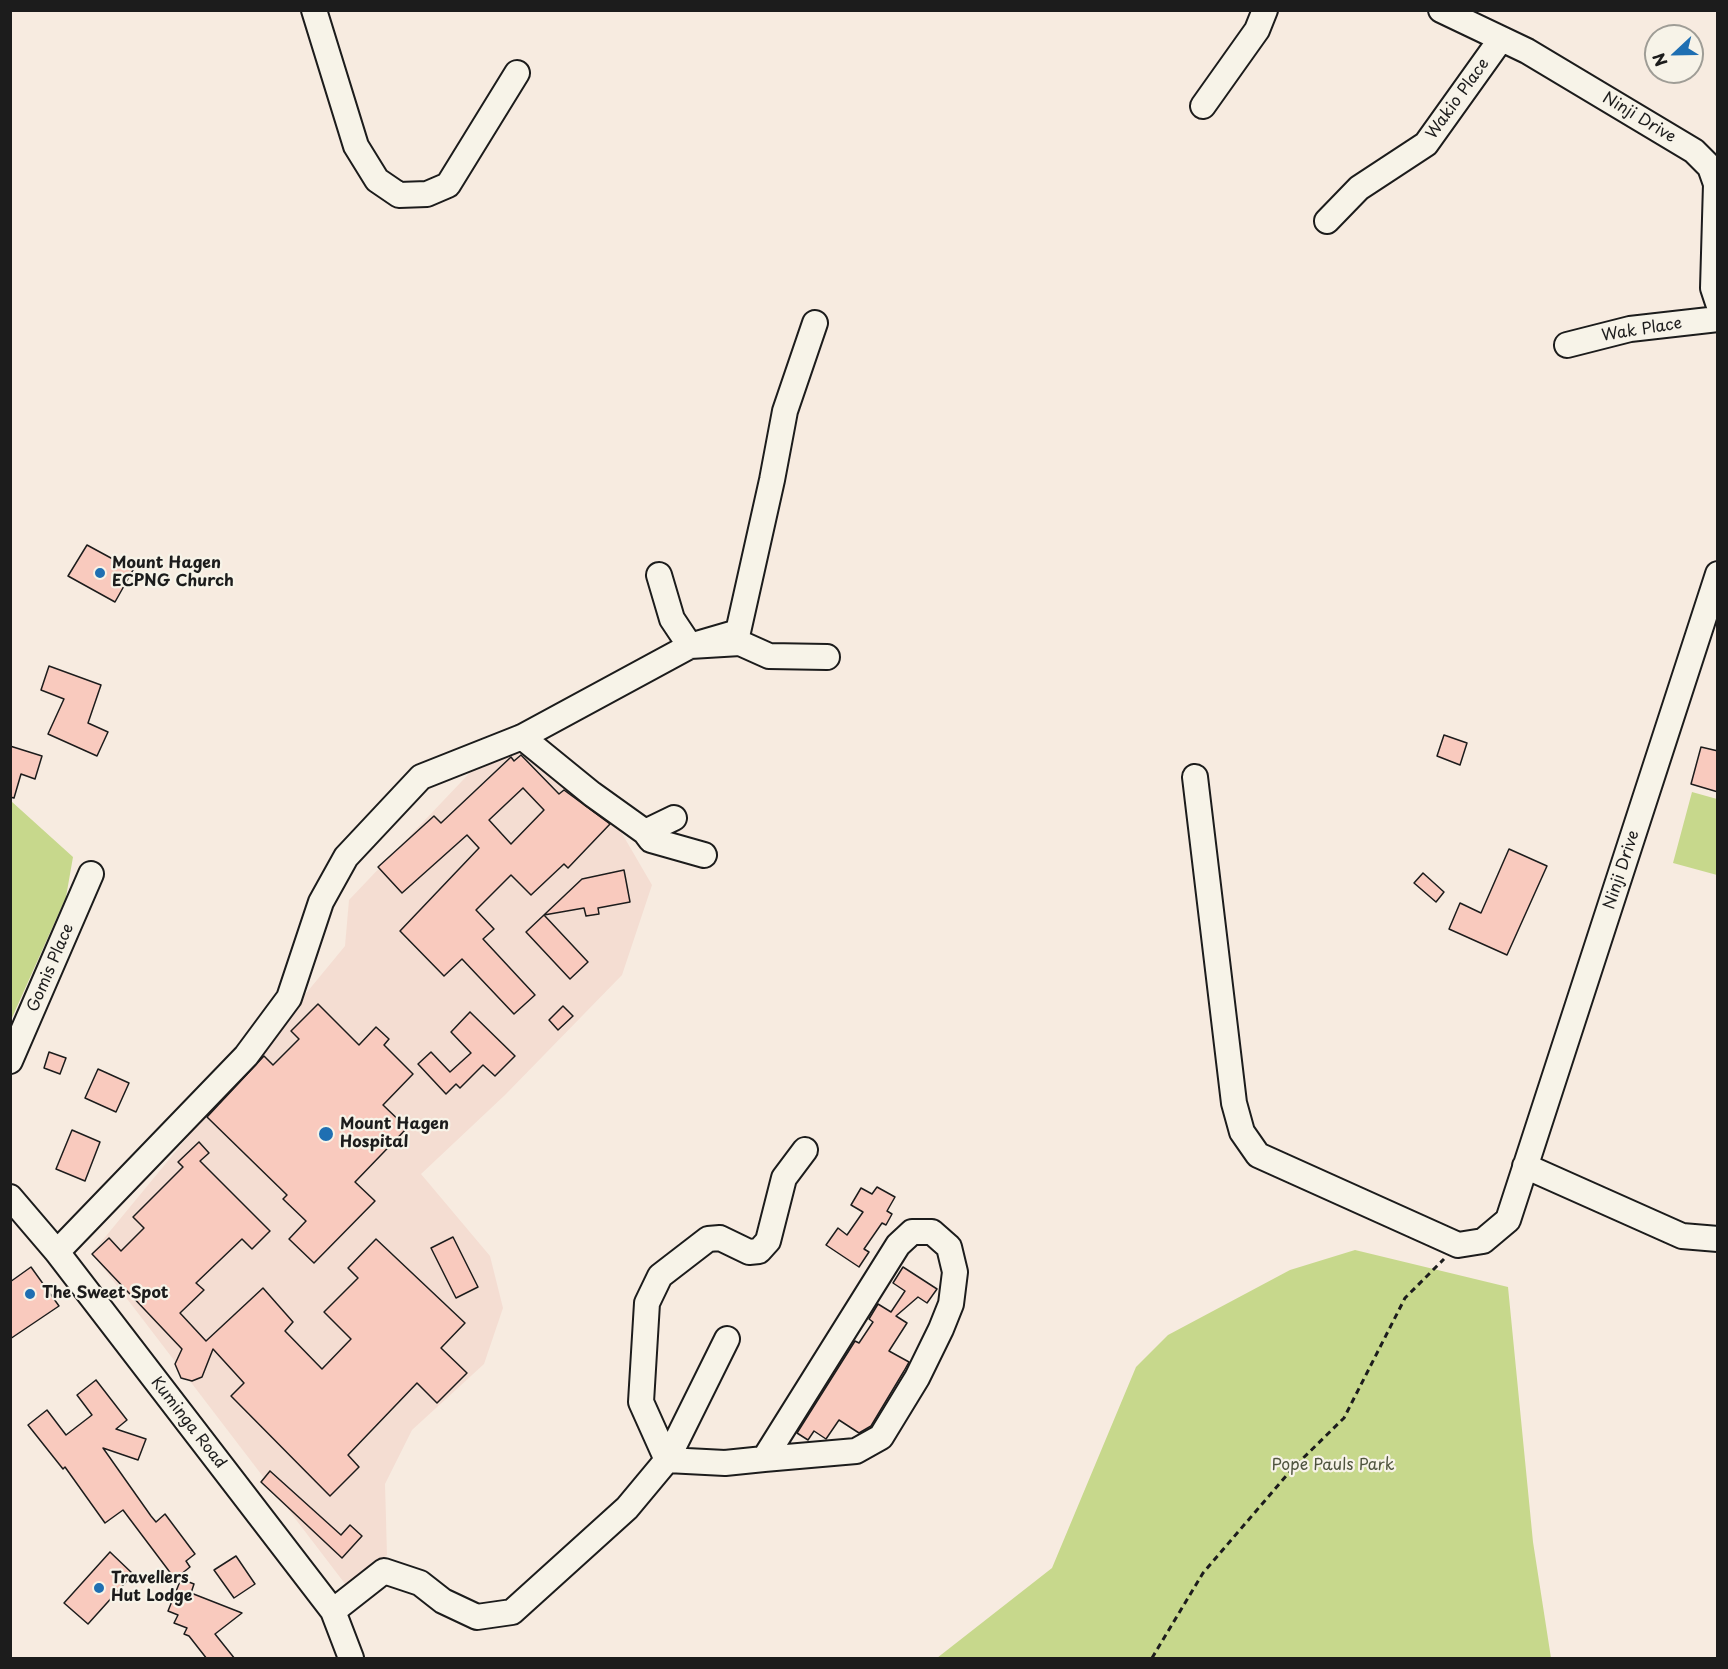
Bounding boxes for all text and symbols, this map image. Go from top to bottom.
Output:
north arrow [1644,24,1704,84]
text: N [1646,50,1673,70]
street label: Wakio Place [1422,55,1494,143]
street label: Ninji Drive [1599,89,1679,147]
street label: Wak Place [1600,314,1684,346]
place label: Mount Hagen ECPNG Church [112,554,234,592]
marker: Mount Hagen ECPNG Church [93,566,107,580]
street label: Ninji Drive [1600,828,1644,912]
street label: Gomis Place [24,921,78,1015]
place label: Mount Hagen Hospital [340,1115,449,1153]
marker: Mount Hagen Hospital [317,1125,335,1143]
place label: The Sweet Spot [42,1284,169,1304]
marker: The Sweet Spot [23,1287,37,1301]
street label: Kuminga Road [146,1373,230,1473]
park label: Pope Pauls Park [1272,1456,1394,1476]
place label: Travellers Hut Lodge [111,1569,192,1607]
marker: Travellers Hut Lodge [92,1581,106,1595]

